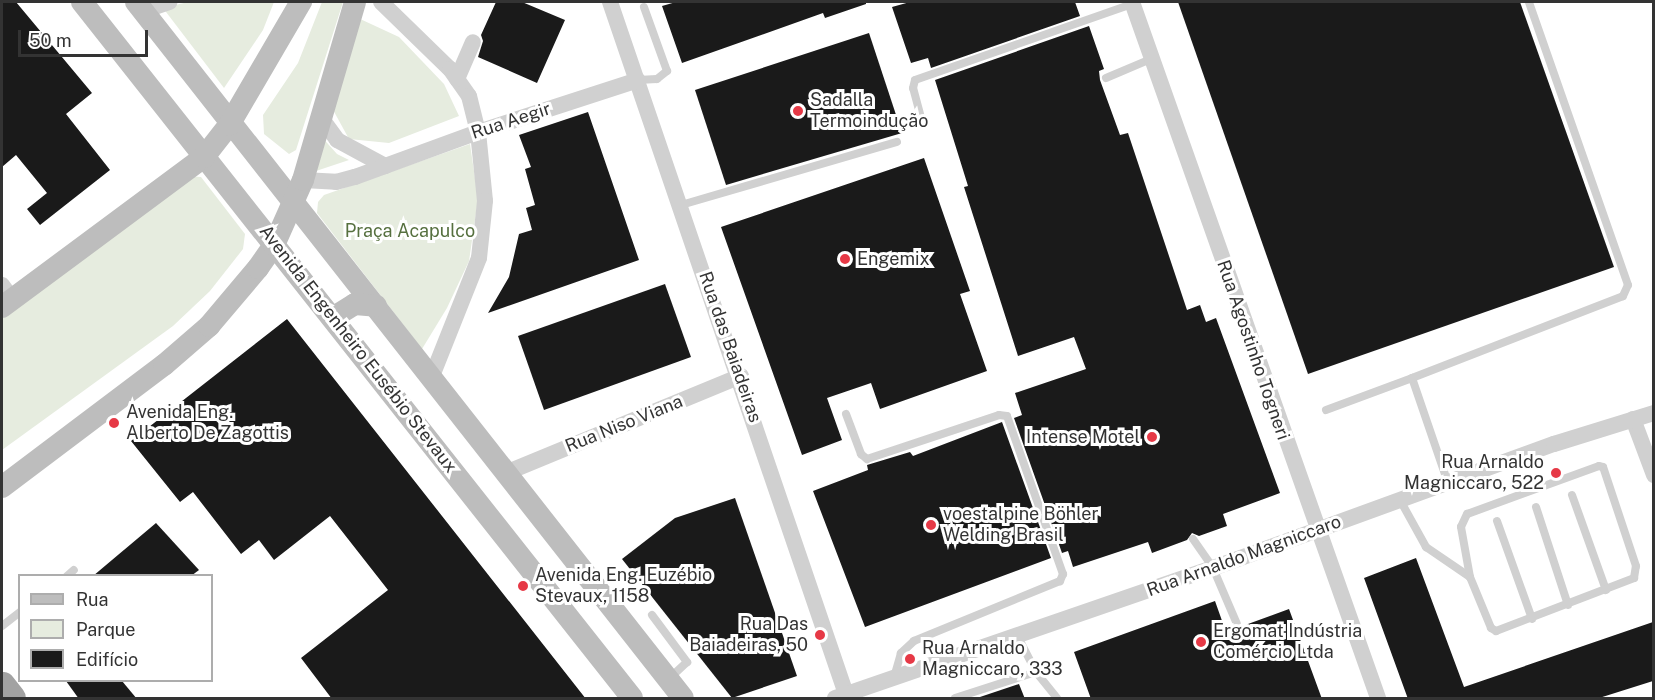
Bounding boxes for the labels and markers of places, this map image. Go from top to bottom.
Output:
place label: Sadalla Termoindução [810,90,928,132]
marker: Sadalla Termoindução [791,104,805,118]
place label: Engemix [857,248,930,270]
marker: Engemix [838,252,852,266]
place label: Avenida Eng. Alberto De Zagottis [126,402,289,444]
marker: Avenida Eng. Alberto De Zagottis [107,416,121,430]
place label: Intense Motel [1026,426,1140,448]
marker: Intense Motel [1145,430,1159,444]
place label: Rua Arnaldo Magniccaro, 522 [1404,452,1544,494]
marker: Rua Arnaldo Magniccaro, 522 [1549,466,1563,480]
place label: voestalpine Böhler Welding Brasil [943,504,1099,546]
marker: voestalpine Böhler Welding Brasil [924,518,938,532]
place label: Avenida Eng. Euzébio Stevaux, 1158 [535,565,712,608]
marker: Avenida Eng. Euzébio Stevaux, 1158 [516,579,530,593]
place label: Rua Das Baiadeiras, 50 [689,614,808,656]
place label: Ergomat Indústria Comércio Ltda [1213,621,1362,664]
marker: Rua Das Baiadeiras, 50 [813,628,827,642]
marker: Ergomat Indústria Comércio Ltda [1194,635,1208,649]
place label: Rua Arnaldo Magniccaro, 333 [922,638,1063,680]
marker: Rua Arnaldo Magniccaro, 333 [903,652,917,666]

